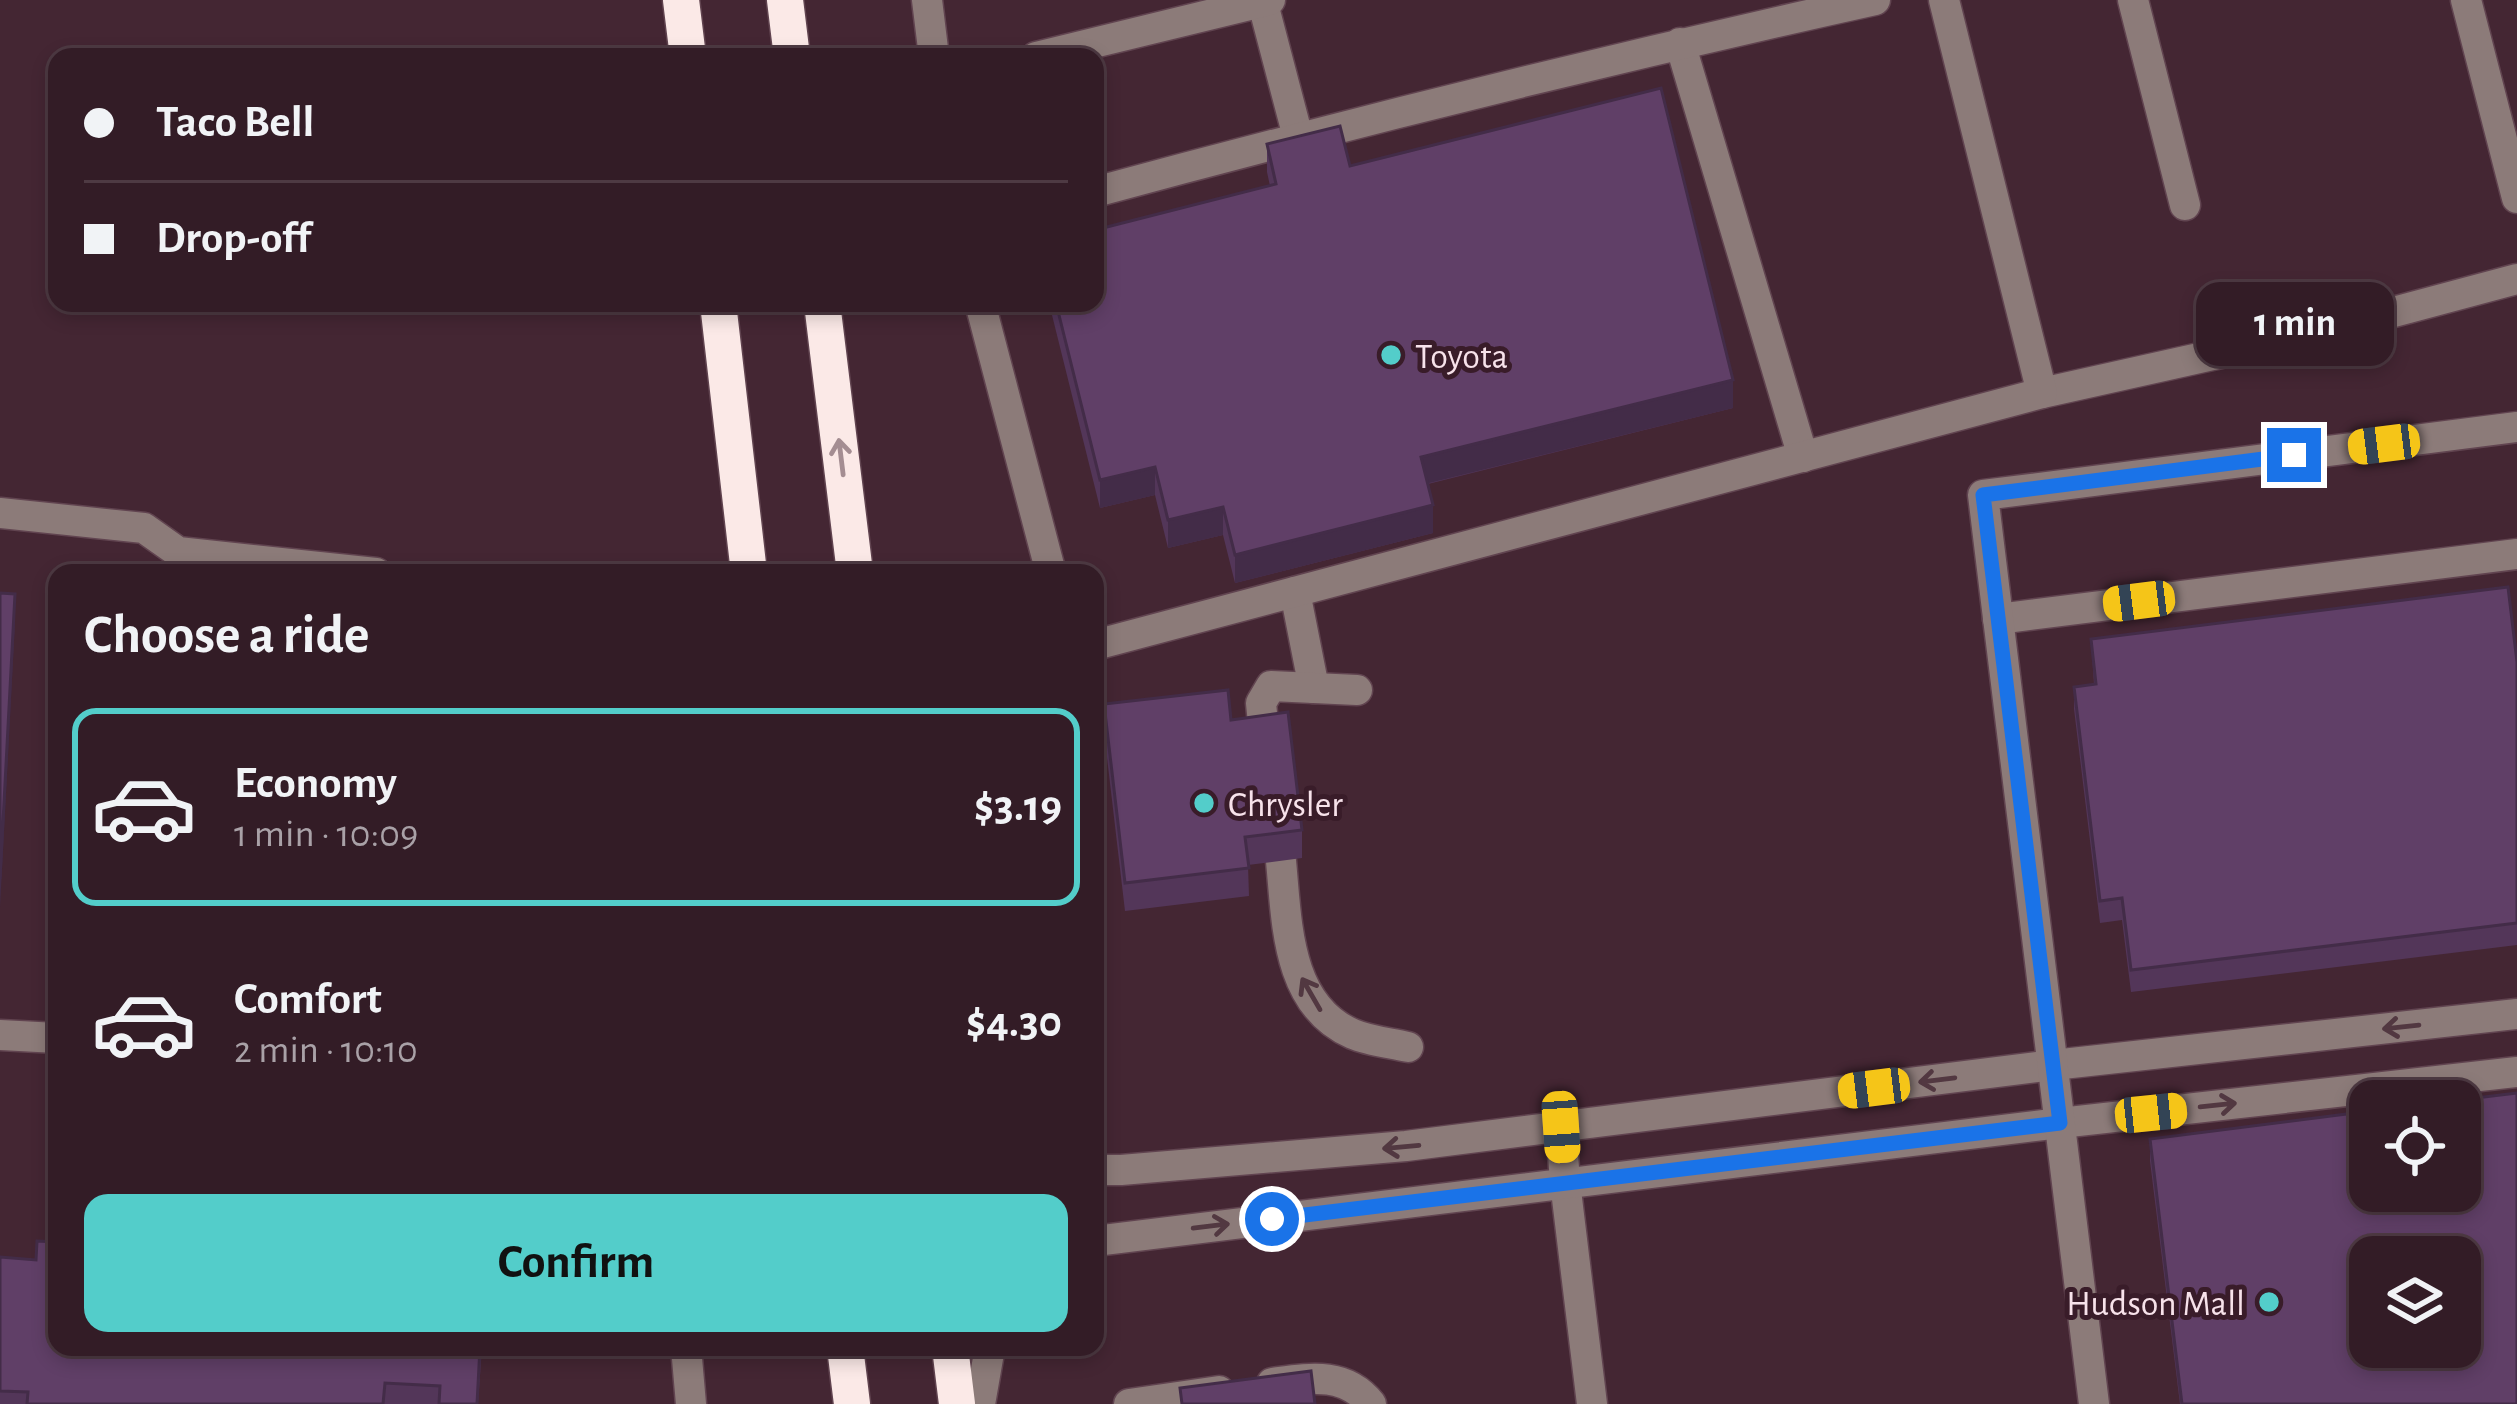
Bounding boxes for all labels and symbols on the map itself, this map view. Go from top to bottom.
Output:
callout: 1 min [2195,281,2393,365]
place label: Toyota [1415,339,1508,375]
marker: Toyota [1378,342,1404,368]
car [2346,422,2422,466]
route end [2267,428,2321,482]
one-way arrow [829,438,851,477]
car [2101,579,2177,623]
place label: Chrysler [1228,787,1343,823]
marker: Chrysler [1191,790,1217,816]
one-way arrow [1299,977,1322,1012]
one-way arrow [2382,1016,2421,1038]
car [1836,1066,1912,1110]
one-way arrow [1918,1069,1957,1091]
car [1541,1090,1581,1164]
car [2113,1091,2189,1135]
one-way arrow [2197,1094,2236,1116]
one-way arrow [1382,1136,1421,1159]
route start [1245,1192,1299,1246]
one-way arrow [1191,1215,1230,1237]
place label: Hudson Mall [2066,1286,2245,1322]
marker: Hudson Mall [2256,1289,2282,1315]

